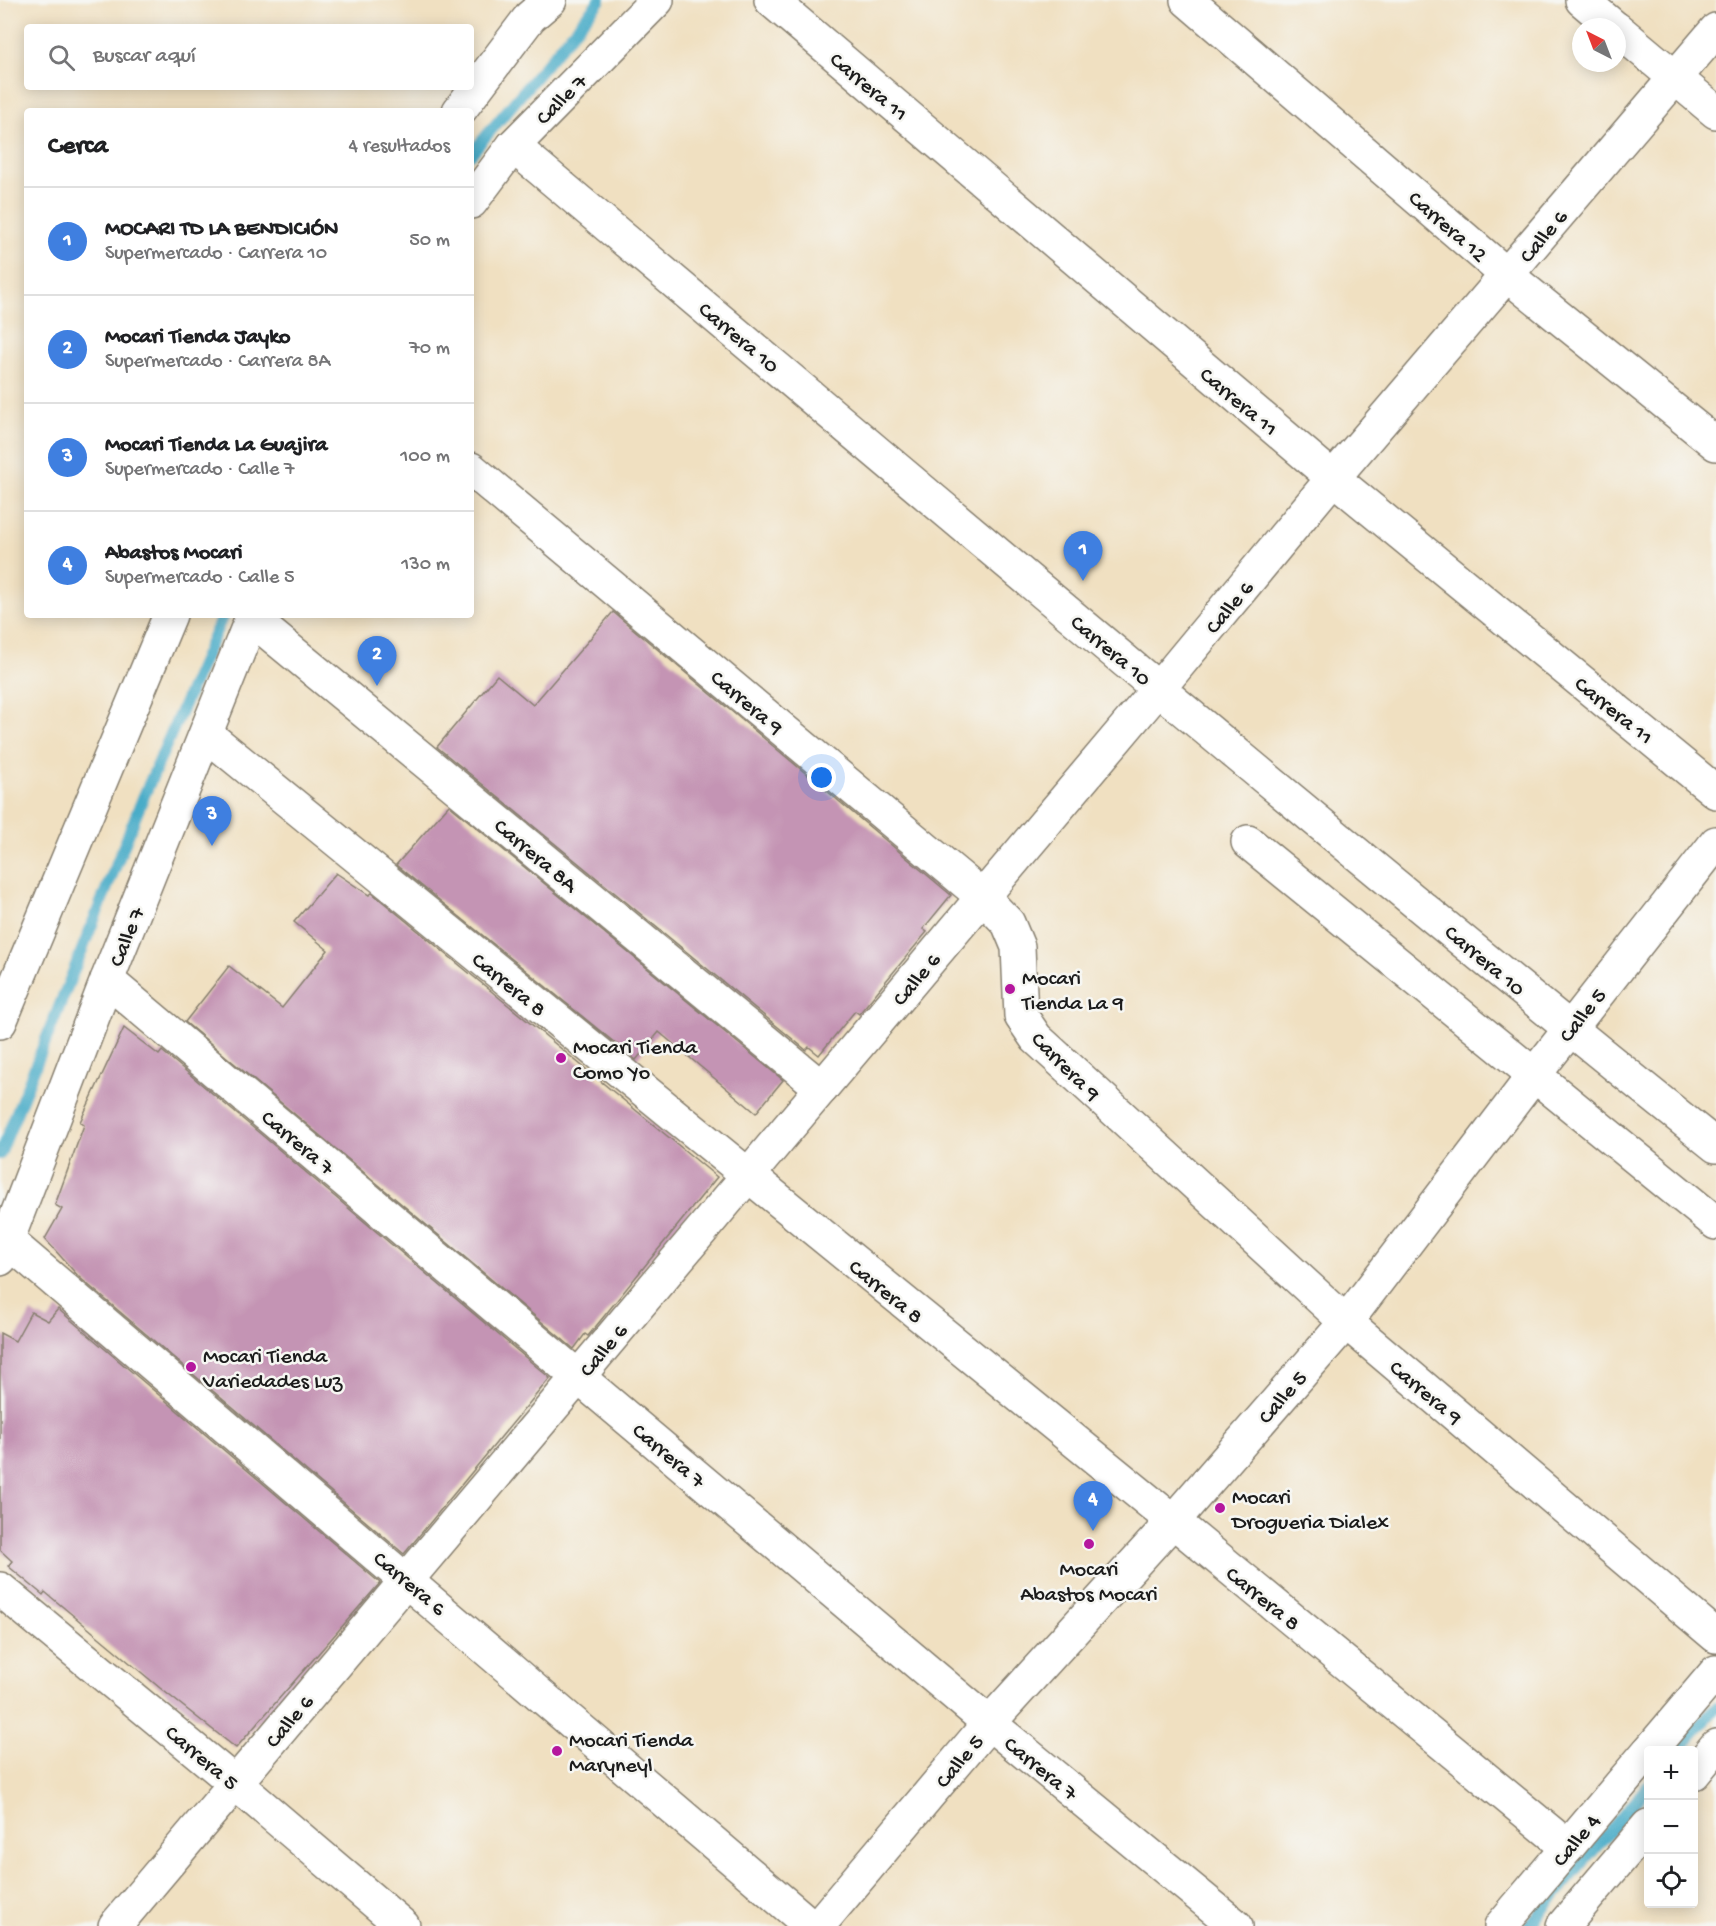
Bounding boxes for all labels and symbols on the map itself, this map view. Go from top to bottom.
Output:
north arrow [1572,18,1626,72]
street label: Carrera 11 [823,48,912,128]
street label: Calle 7 [532,69,594,132]
street label: Carrera 12 [1402,187,1491,269]
street label: Calle 6 [1515,205,1575,270]
street label: Carrera 10 [692,298,783,380]
street label: Carrera 11 [1193,363,1282,443]
pin: 1 [1064,532,1102,581]
street label: Calle 6 [1201,576,1261,641]
street label: Carrera 10 [1064,611,1155,693]
pin: 2 [358,636,397,686]
street label: Carrera 9 [704,666,787,742]
street label: Carrera 11 [1568,672,1657,752]
your location [807,763,836,792]
pin: 3 [192,796,232,846]
street label: Carrera 8A [487,815,582,900]
street label: Calle 7 [105,903,153,971]
street label: Carrera 10 [1438,921,1529,1003]
street label: Carrera 8 [465,948,550,1024]
street label: Calle 6 [888,948,948,1013]
place label: Mocari Tienda La 9 [1020,967,1124,1018]
marker: Mocari Tienda La 9 [1003,982,1017,996]
street label: Calle 5 [1555,984,1613,1049]
street label: Carrera 9 [1024,1028,1104,1108]
place label: Mocari Tienda Como Yo [573,1036,698,1087]
marker: Mocari Tienda Como Yo [554,1051,568,1065]
street label: Carrera 7 [254,1106,339,1183]
street label: Carrera 8 [842,1255,927,1331]
street label: Calle 6 [575,1319,635,1384]
place label: Mocari Tienda Variedades Luz [202,1345,343,1396]
street label: Carrera 9 [1383,1356,1466,1432]
marker: Mocari Tienda Variedades Luz [184,1360,198,1374]
street label: Calle 5 [1254,1367,1314,1431]
street label: Carrera 7 [625,1419,710,1496]
pin: 4 [1074,1482,1112,1531]
place label: Mocari Drogueria Dialex [1230,1486,1389,1537]
marker: Mocari Drogueria Dialex [1213,1501,1227,1515]
marker: Mocari Abastos Mocari [1082,1537,1096,1551]
street label: Carrera 6 [367,1547,451,1624]
place label: Mocari Abastos Mocari [1020,1558,1158,1609]
street label: Carrera 8 [1219,1562,1304,1638]
street label: Calle 6 [261,1690,321,1755]
street label: Carrera 5 [158,1721,242,1797]
place label: Mocari Tienda Maryneyl [569,1729,694,1780]
street label: Calle 5 [931,1730,991,1795]
street label: Carrera 7 [997,1732,1082,1808]
marker: Mocari Tienda Maryneyl [550,1744,564,1758]
street label: Calle 4 [1549,1809,1608,1873]

